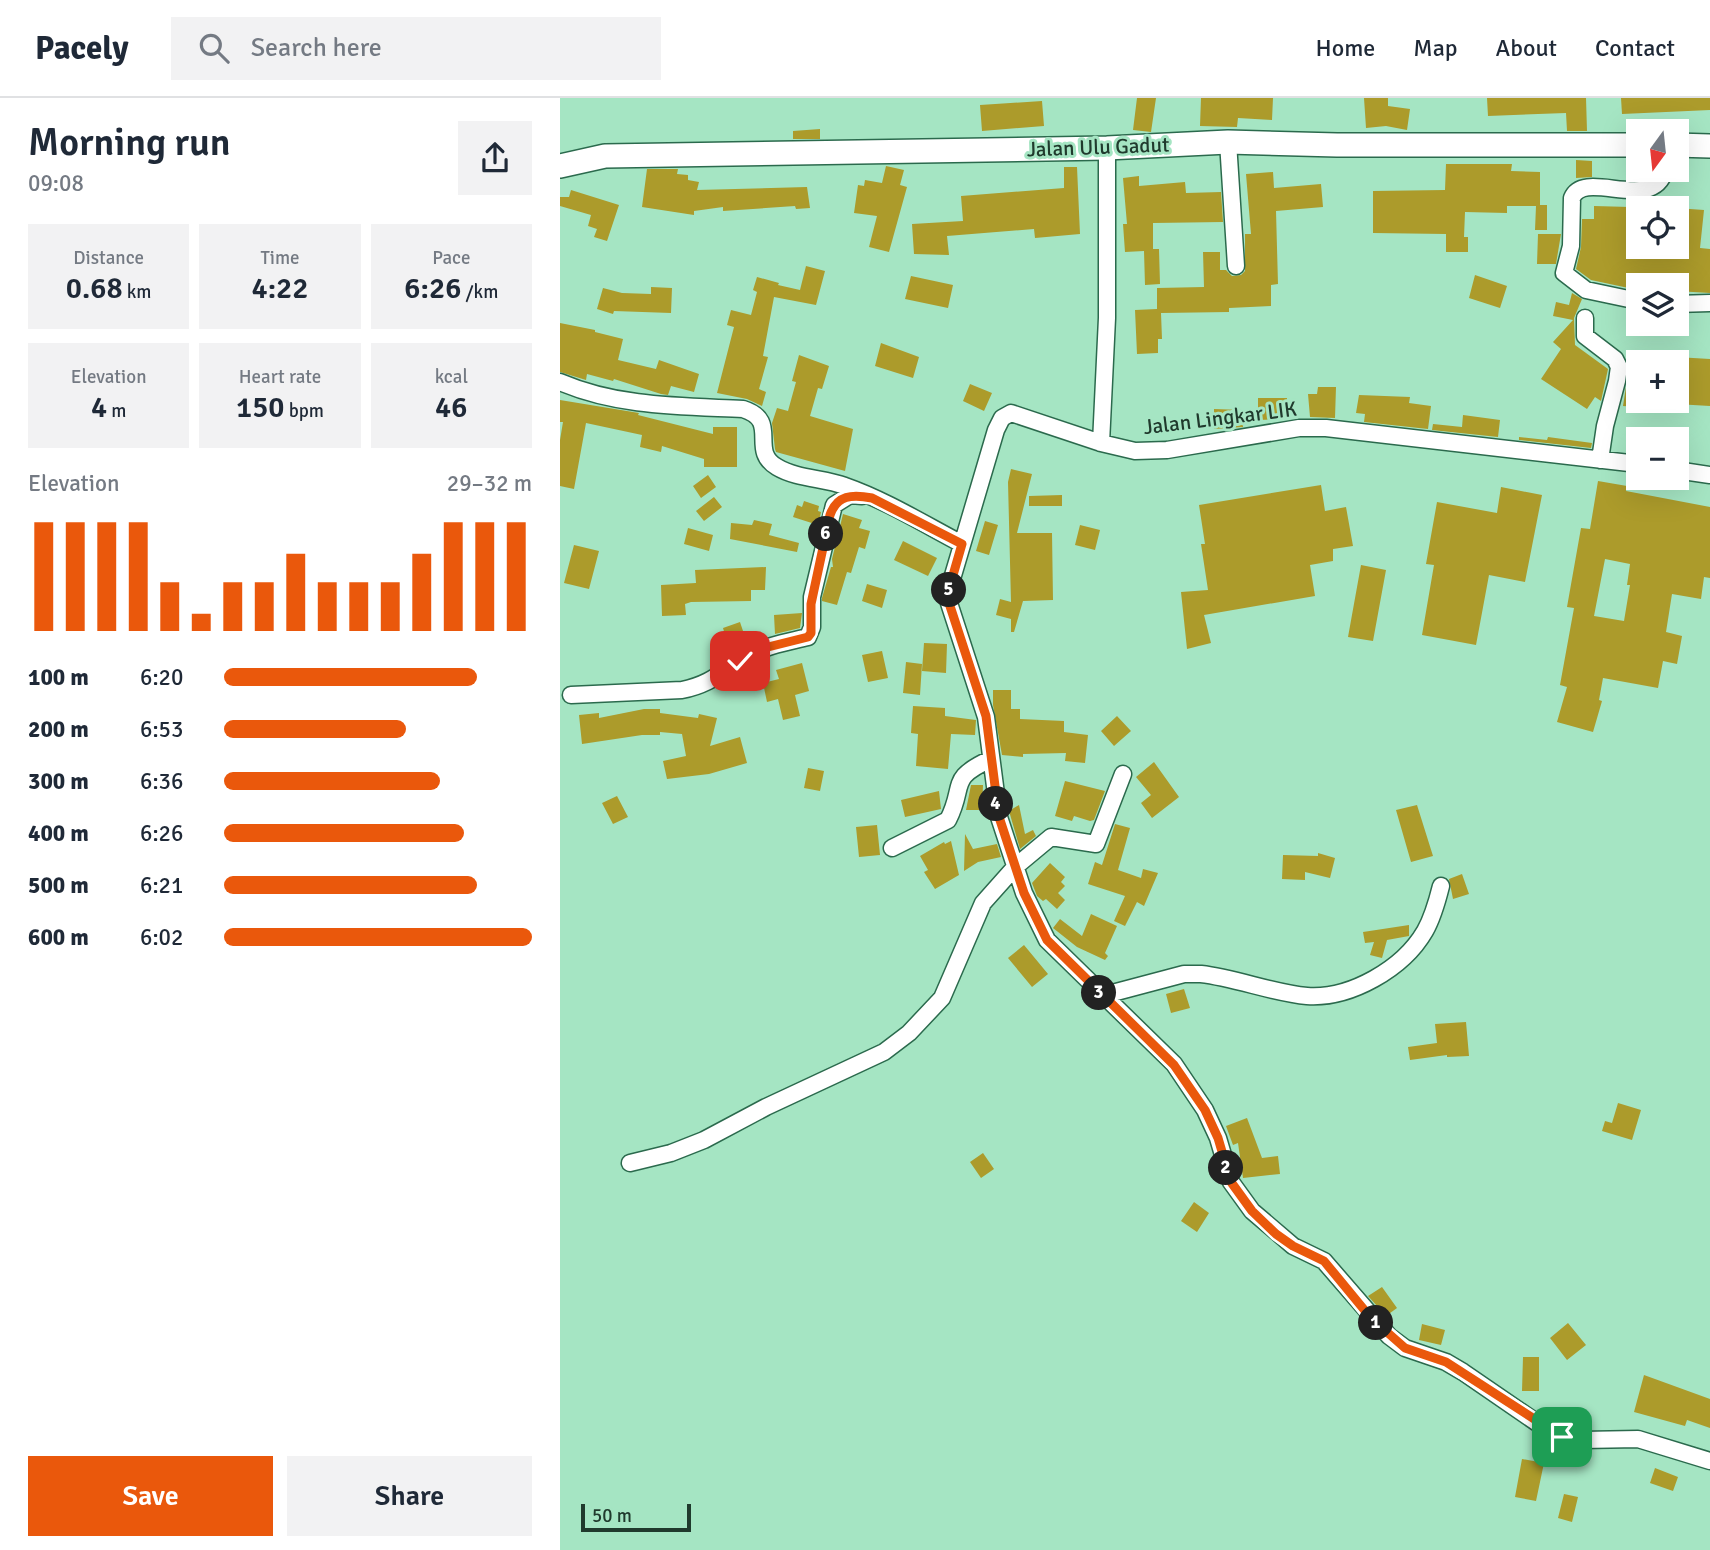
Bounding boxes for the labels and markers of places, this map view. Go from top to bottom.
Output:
pin: 6 [808,516,844,551]
pin: 5 [932,573,966,608]
pin [710,631,770,691]
pin: 4 [978,786,1013,822]
pin: 3 [1082,976,1116,1010]
pin: 2 [1208,1150,1244,1186]
pin: 1 [1358,1306,1394,1340]
pin [1532,1407,1592,1467]

